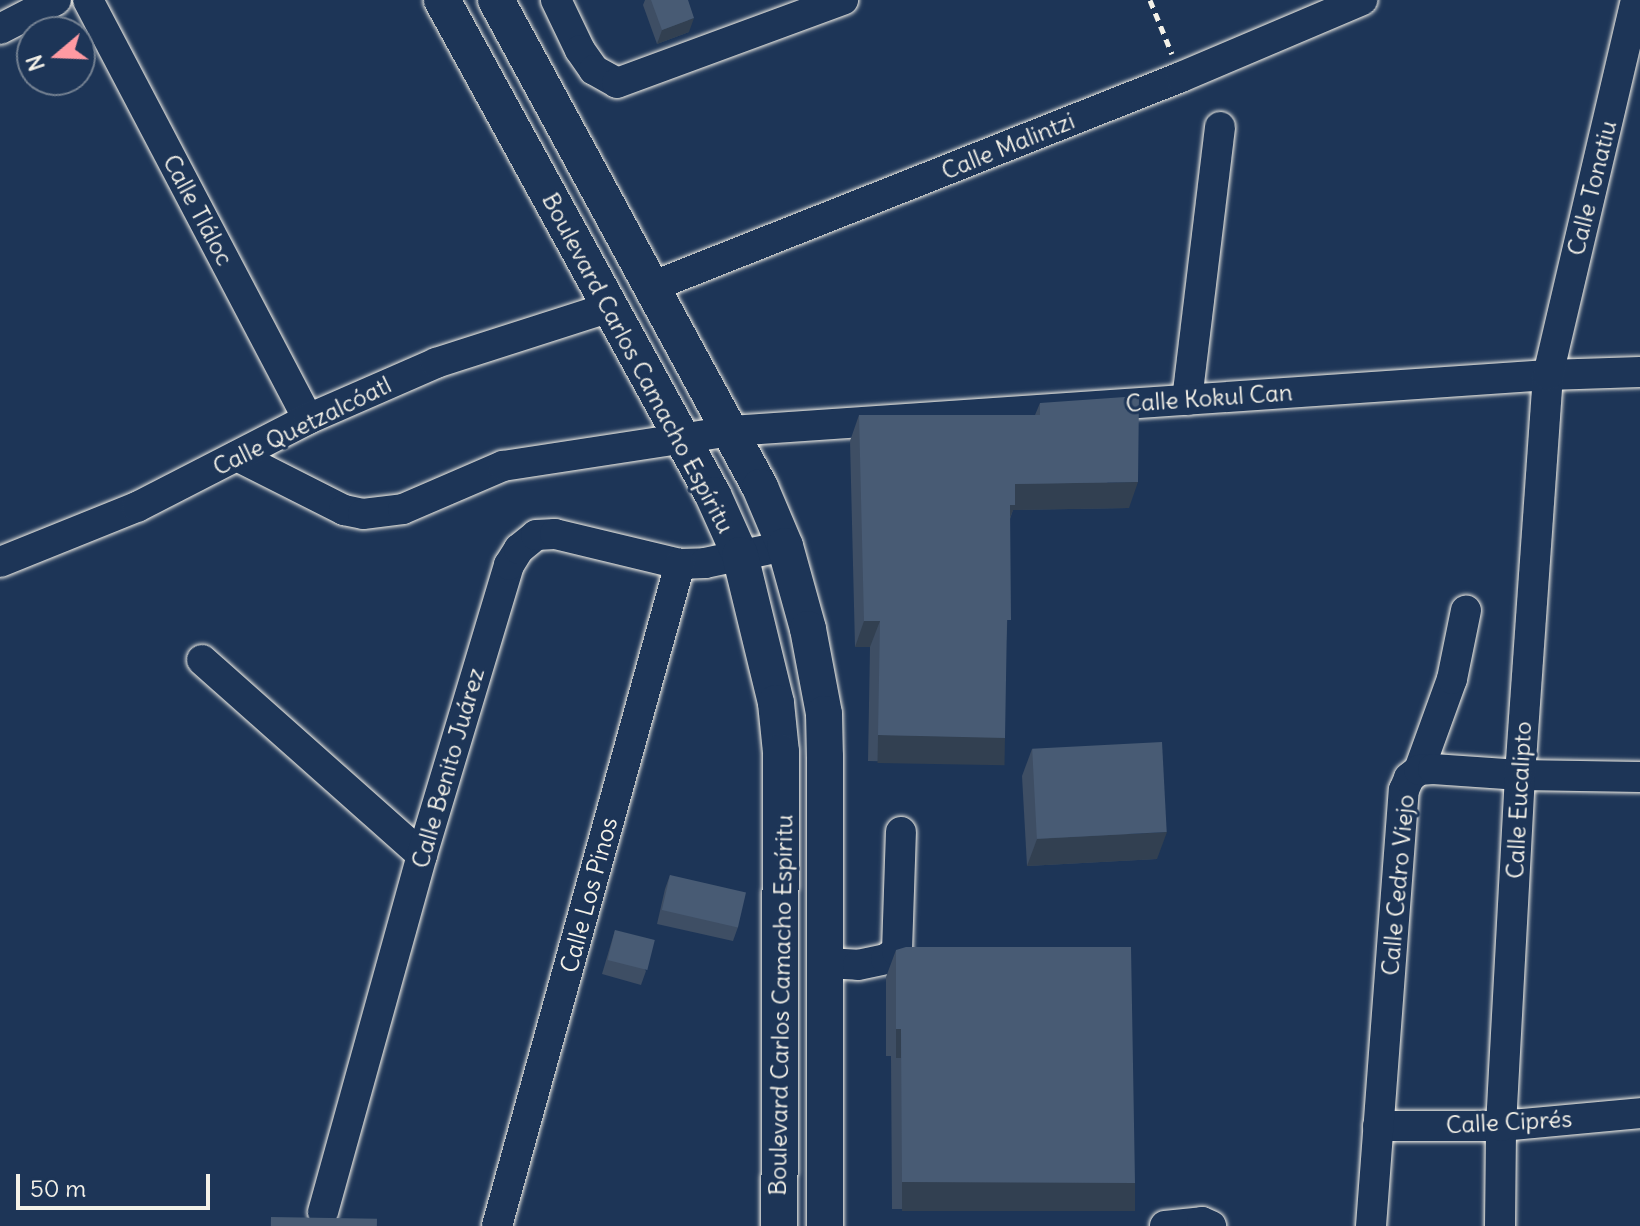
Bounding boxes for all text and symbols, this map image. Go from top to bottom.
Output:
north arrow [16,16,96,96]
text: N [19,51,51,75]
street label: Calle Malintzi [937,106,1079,186]
street label: Calle Tonatiu [1561,117,1623,259]
street label: Calle Tláloc [157,150,239,270]
street label: Boulevard Carlos Camacho Espíritu [536,188,740,538]
street label: Calle Quetzalcóatl [208,370,396,482]
street label: Calle Kokul Can [1125,378,1293,418]
street label: Calle Benito Juárez [406,664,490,872]
street label: Calle Eucalipto [1500,720,1538,880]
street label: Calle Cedro Viejo [1376,793,1420,977]
street label: Calle Los Pinos [554,814,624,976]
street label: Boulevard Carlos Camacho Espíritu [763,814,799,1196]
street label: Calle Ciprés [1445,1104,1573,1140]
scale bar [20,1158,214,1208]
text: 50 m [30,1173,86,1203]

